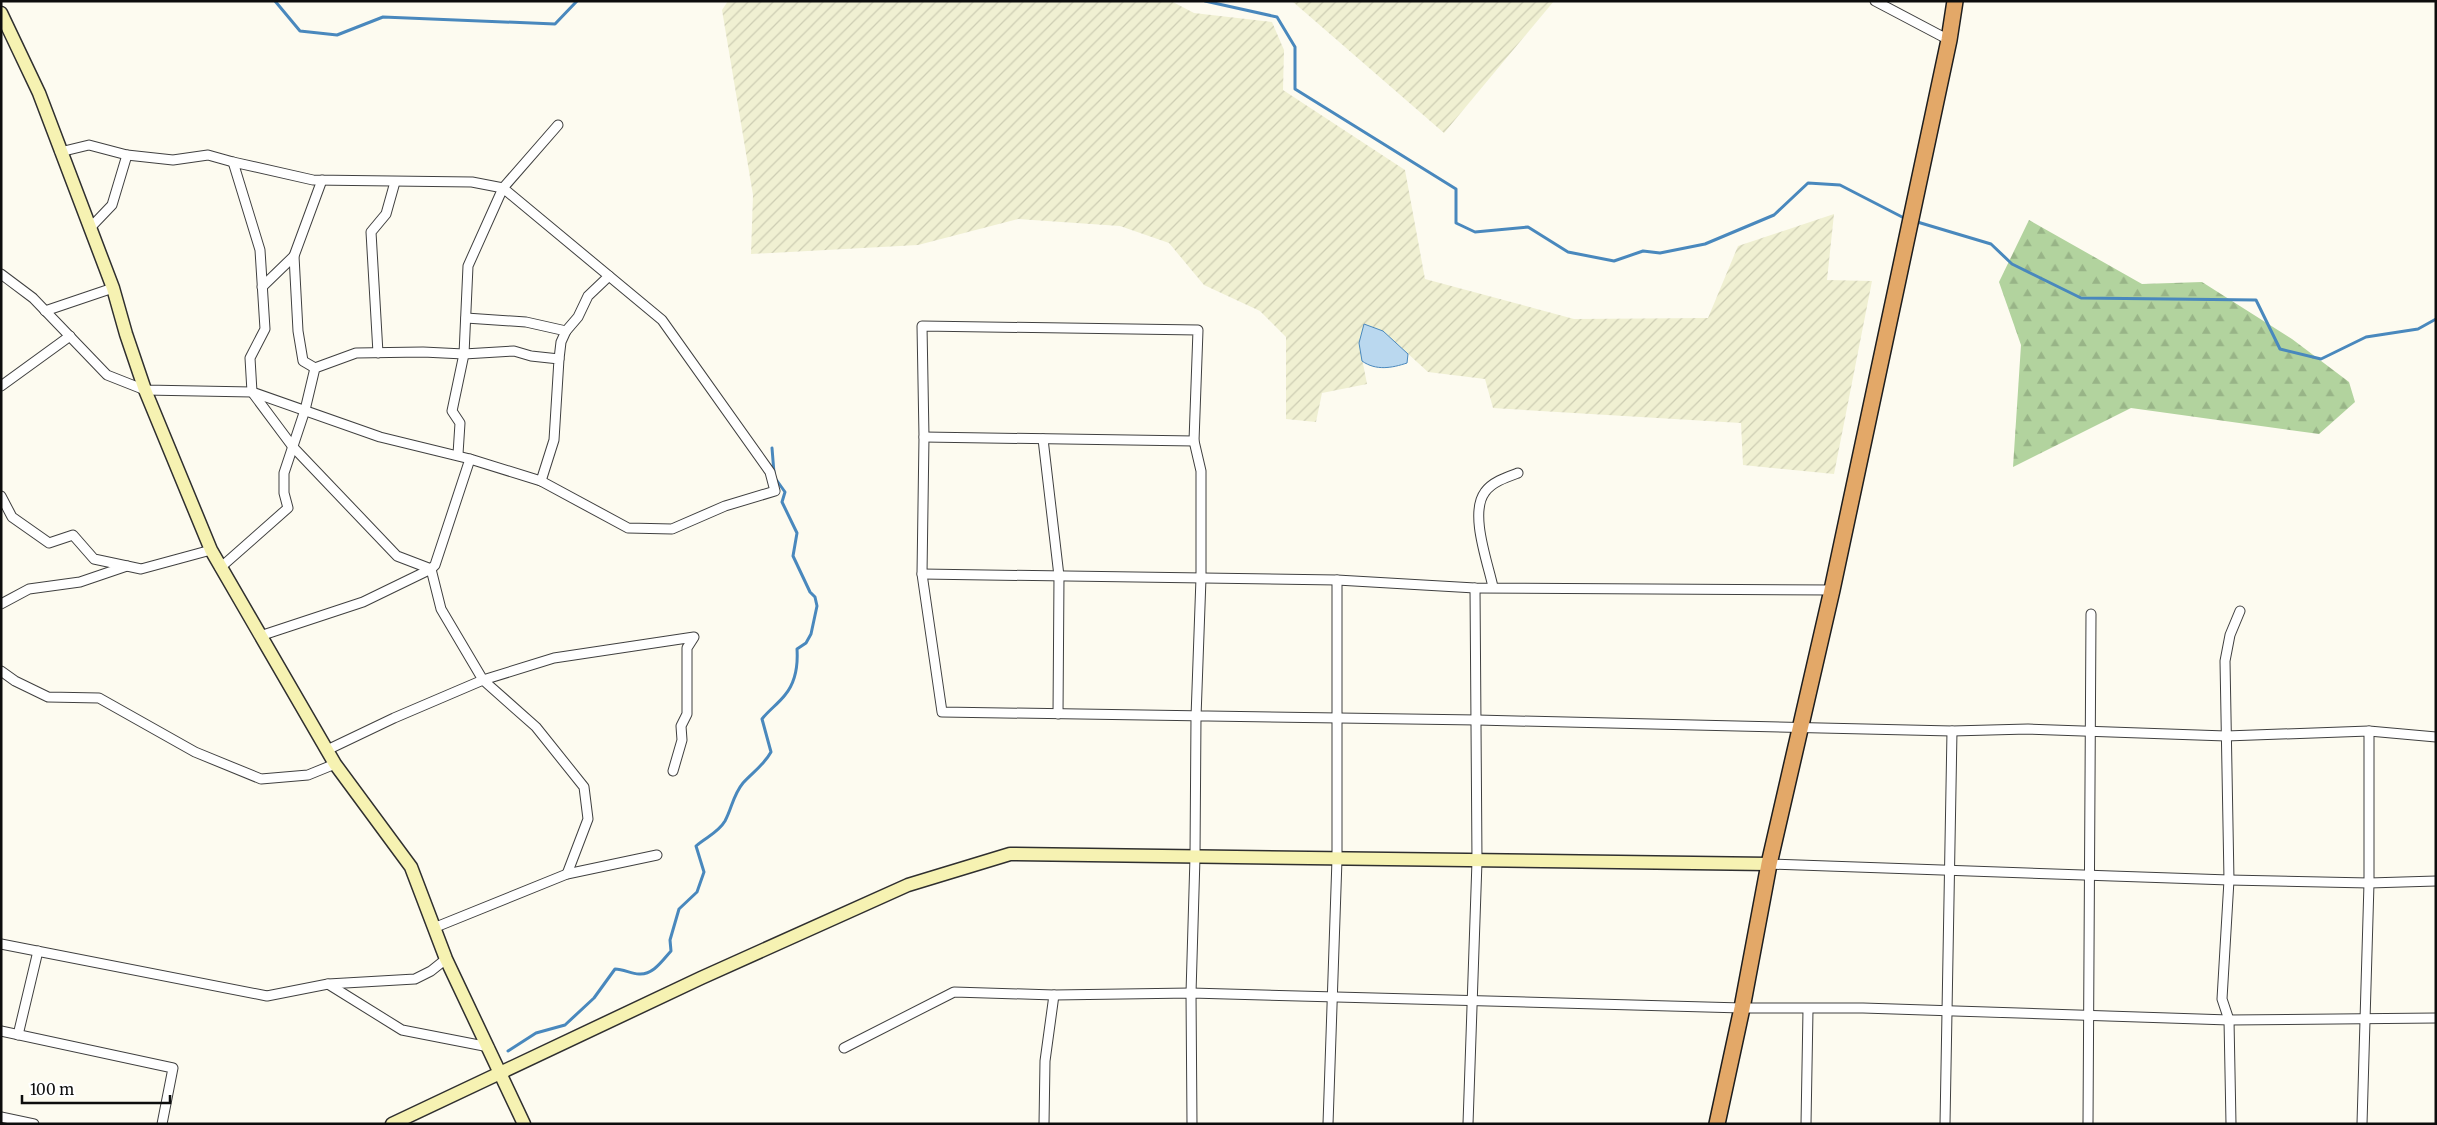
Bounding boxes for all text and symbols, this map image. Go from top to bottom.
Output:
scale bar [22,1072,170,1104]
text: 100 m [30,1080,74,1099]

